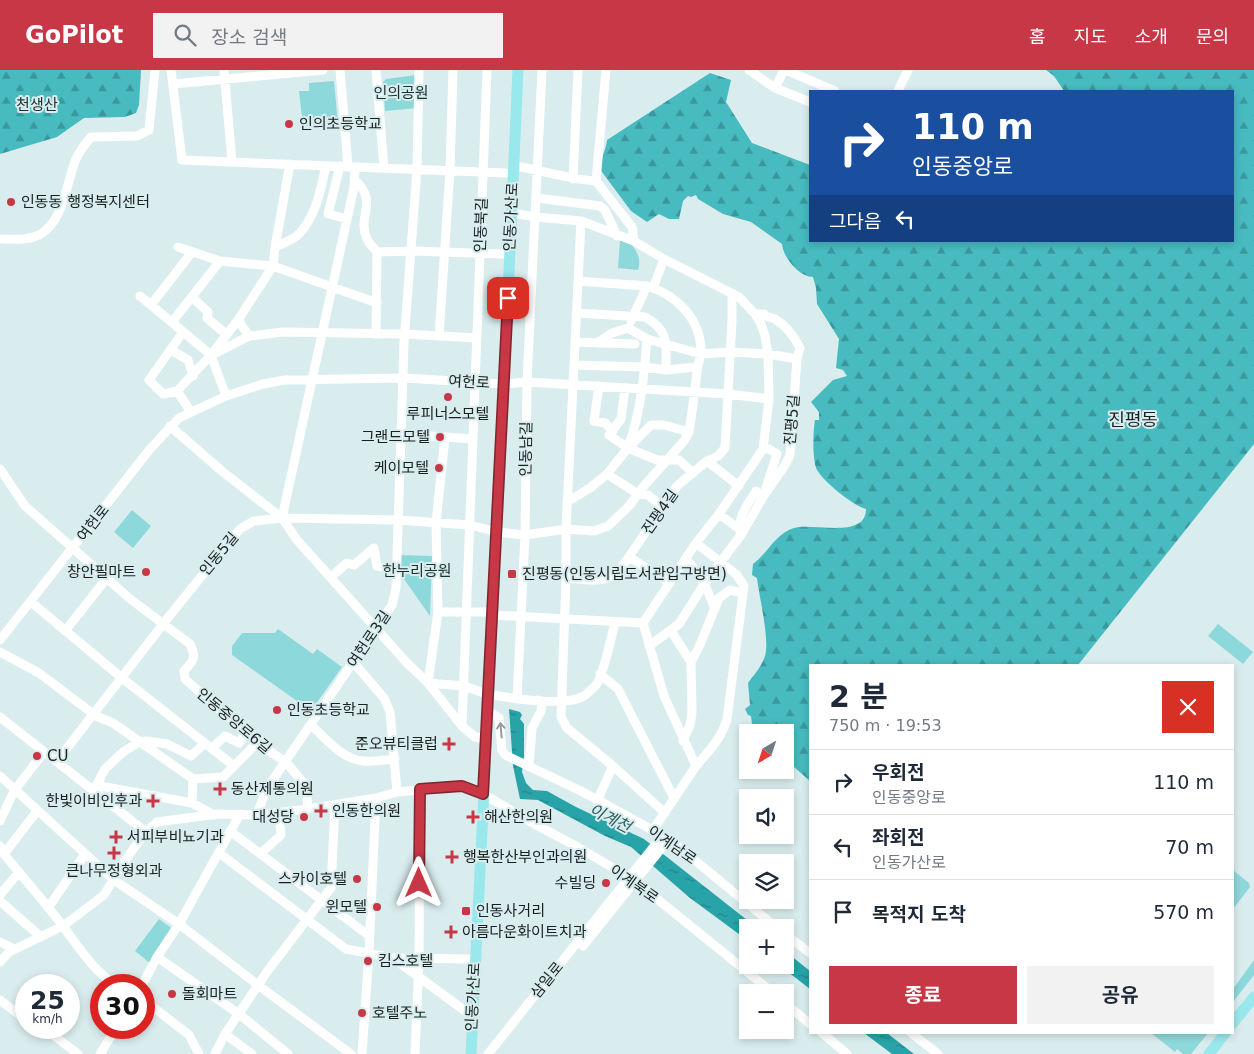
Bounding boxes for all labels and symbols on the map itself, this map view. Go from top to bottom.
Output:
park label: 인의공원 [373,84,429,102]
park label: 천생산 [16,96,58,114]
place label: 인의초등학교 [299,115,382,133]
marker: 인의초등학교 [283,118,295,130]
street label: 인동가산로 [500,182,522,252]
place label: 인동동 행정복지센터 [21,193,150,211]
marker: 인동동 행정복지센터 [5,196,17,208]
street label: 인동북길 [471,197,491,253]
pin [487,277,529,319]
street label: 여헌로 [448,372,490,392]
marker: 루피너스모텔 [442,391,454,403]
street label: 진평5길 [781,394,803,446]
place label: 루피너스모텔 [407,405,489,423]
district label: 진평동 [1108,409,1158,430]
street label: 인동남길 [517,421,535,477]
place label: 그랜드모텔 [361,428,430,446]
marker: 그랜드모텔 [434,431,446,443]
place label: 케이모텔 [374,459,429,477]
marker: 케이모텔 [433,462,445,474]
street label: 진평4길 [638,486,682,538]
street label: 여헌로 [73,501,113,545]
street label: 인동5길 [196,529,242,579]
park label: 한누리공원 [382,562,452,580]
place label: 창안필마트 [67,563,136,581]
place label: 진평동(인동시립도서관입구방면) [522,565,727,583]
marker: 창안필마트 [140,566,152,578]
marker: 진평동(인동시립도서관입구방면) [506,568,518,580]
street label: 여헌로3길 [343,607,395,671]
street label: 인동중앙로6길 [193,684,275,758]
place label: 인동초등학교 [287,701,370,719]
marker: 인동초등학교 [271,704,283,716]
one-way arrow [496,722,505,738]
north arrow [739,724,794,779]
place label: 준오뷰티클럽 [355,735,438,753]
marker: 준오뷰티클럽 [442,737,456,751]
place label: CU [47,747,68,765]
marker: CU [31,750,43,762]
place label: 동산제통의원 [231,780,314,798]
marker: 동산제통의원 [213,782,227,796]
place label: 한빛이비인후과 [45,792,142,810]
marker: 한빛이비인후과 [146,794,160,808]
water label: 이계천 [586,800,636,838]
place label: 인동한의원 [332,802,401,820]
marker: 인동한의원 [314,804,328,818]
place label: 대성당 [253,808,294,826]
place label: 해산한의원 [484,808,553,826]
marker: 해산한의원 [466,810,480,824]
marker: 대성당 [298,811,310,823]
street label: 이계남로 [644,822,700,868]
place label: 서피부비뇨기과 [127,828,224,846]
marker: 서피부비뇨기과 [109,830,123,844]
marker: 큰나무정형외과 [107,846,121,860]
place label: 행복한산부인과의원 [463,848,587,866]
marker: 행복한산부인과의원 [445,850,459,864]
position arrow [392,856,444,908]
street label: 이계북로 [606,861,662,907]
place label: 큰나무정형외과 [66,862,162,880]
place label: 스카이호텔 [278,870,347,888]
marker: 스카이호텔 [351,873,363,885]
place label: 수빌딩 [555,874,596,892]
marker: 수빌딩 [600,877,612,889]
place label: 윈모텔 [326,898,367,916]
marker: 윈모텔 [371,901,383,913]
place label: 인동사거리 [476,902,545,920]
marker: 인동사거리 [460,905,472,917]
place label: 아름다운화이트치과 [462,923,586,941]
marker: 아름다운화이트치과 [444,925,458,939]
place label: 킴스호텔 [378,952,433,970]
marker: 킴스호텔 [362,955,374,967]
street label: 삼일로 [527,958,567,1002]
street label: 인동가산로 [462,962,484,1032]
speed limit sign: 30 [90,974,155,1039]
place label: 돌회마트 [182,985,237,1003]
marker: 돌회마트 [166,988,178,1000]
place label: 호텔주노 [372,1004,427,1022]
marker: 호텔주노 [356,1007,368,1019]

